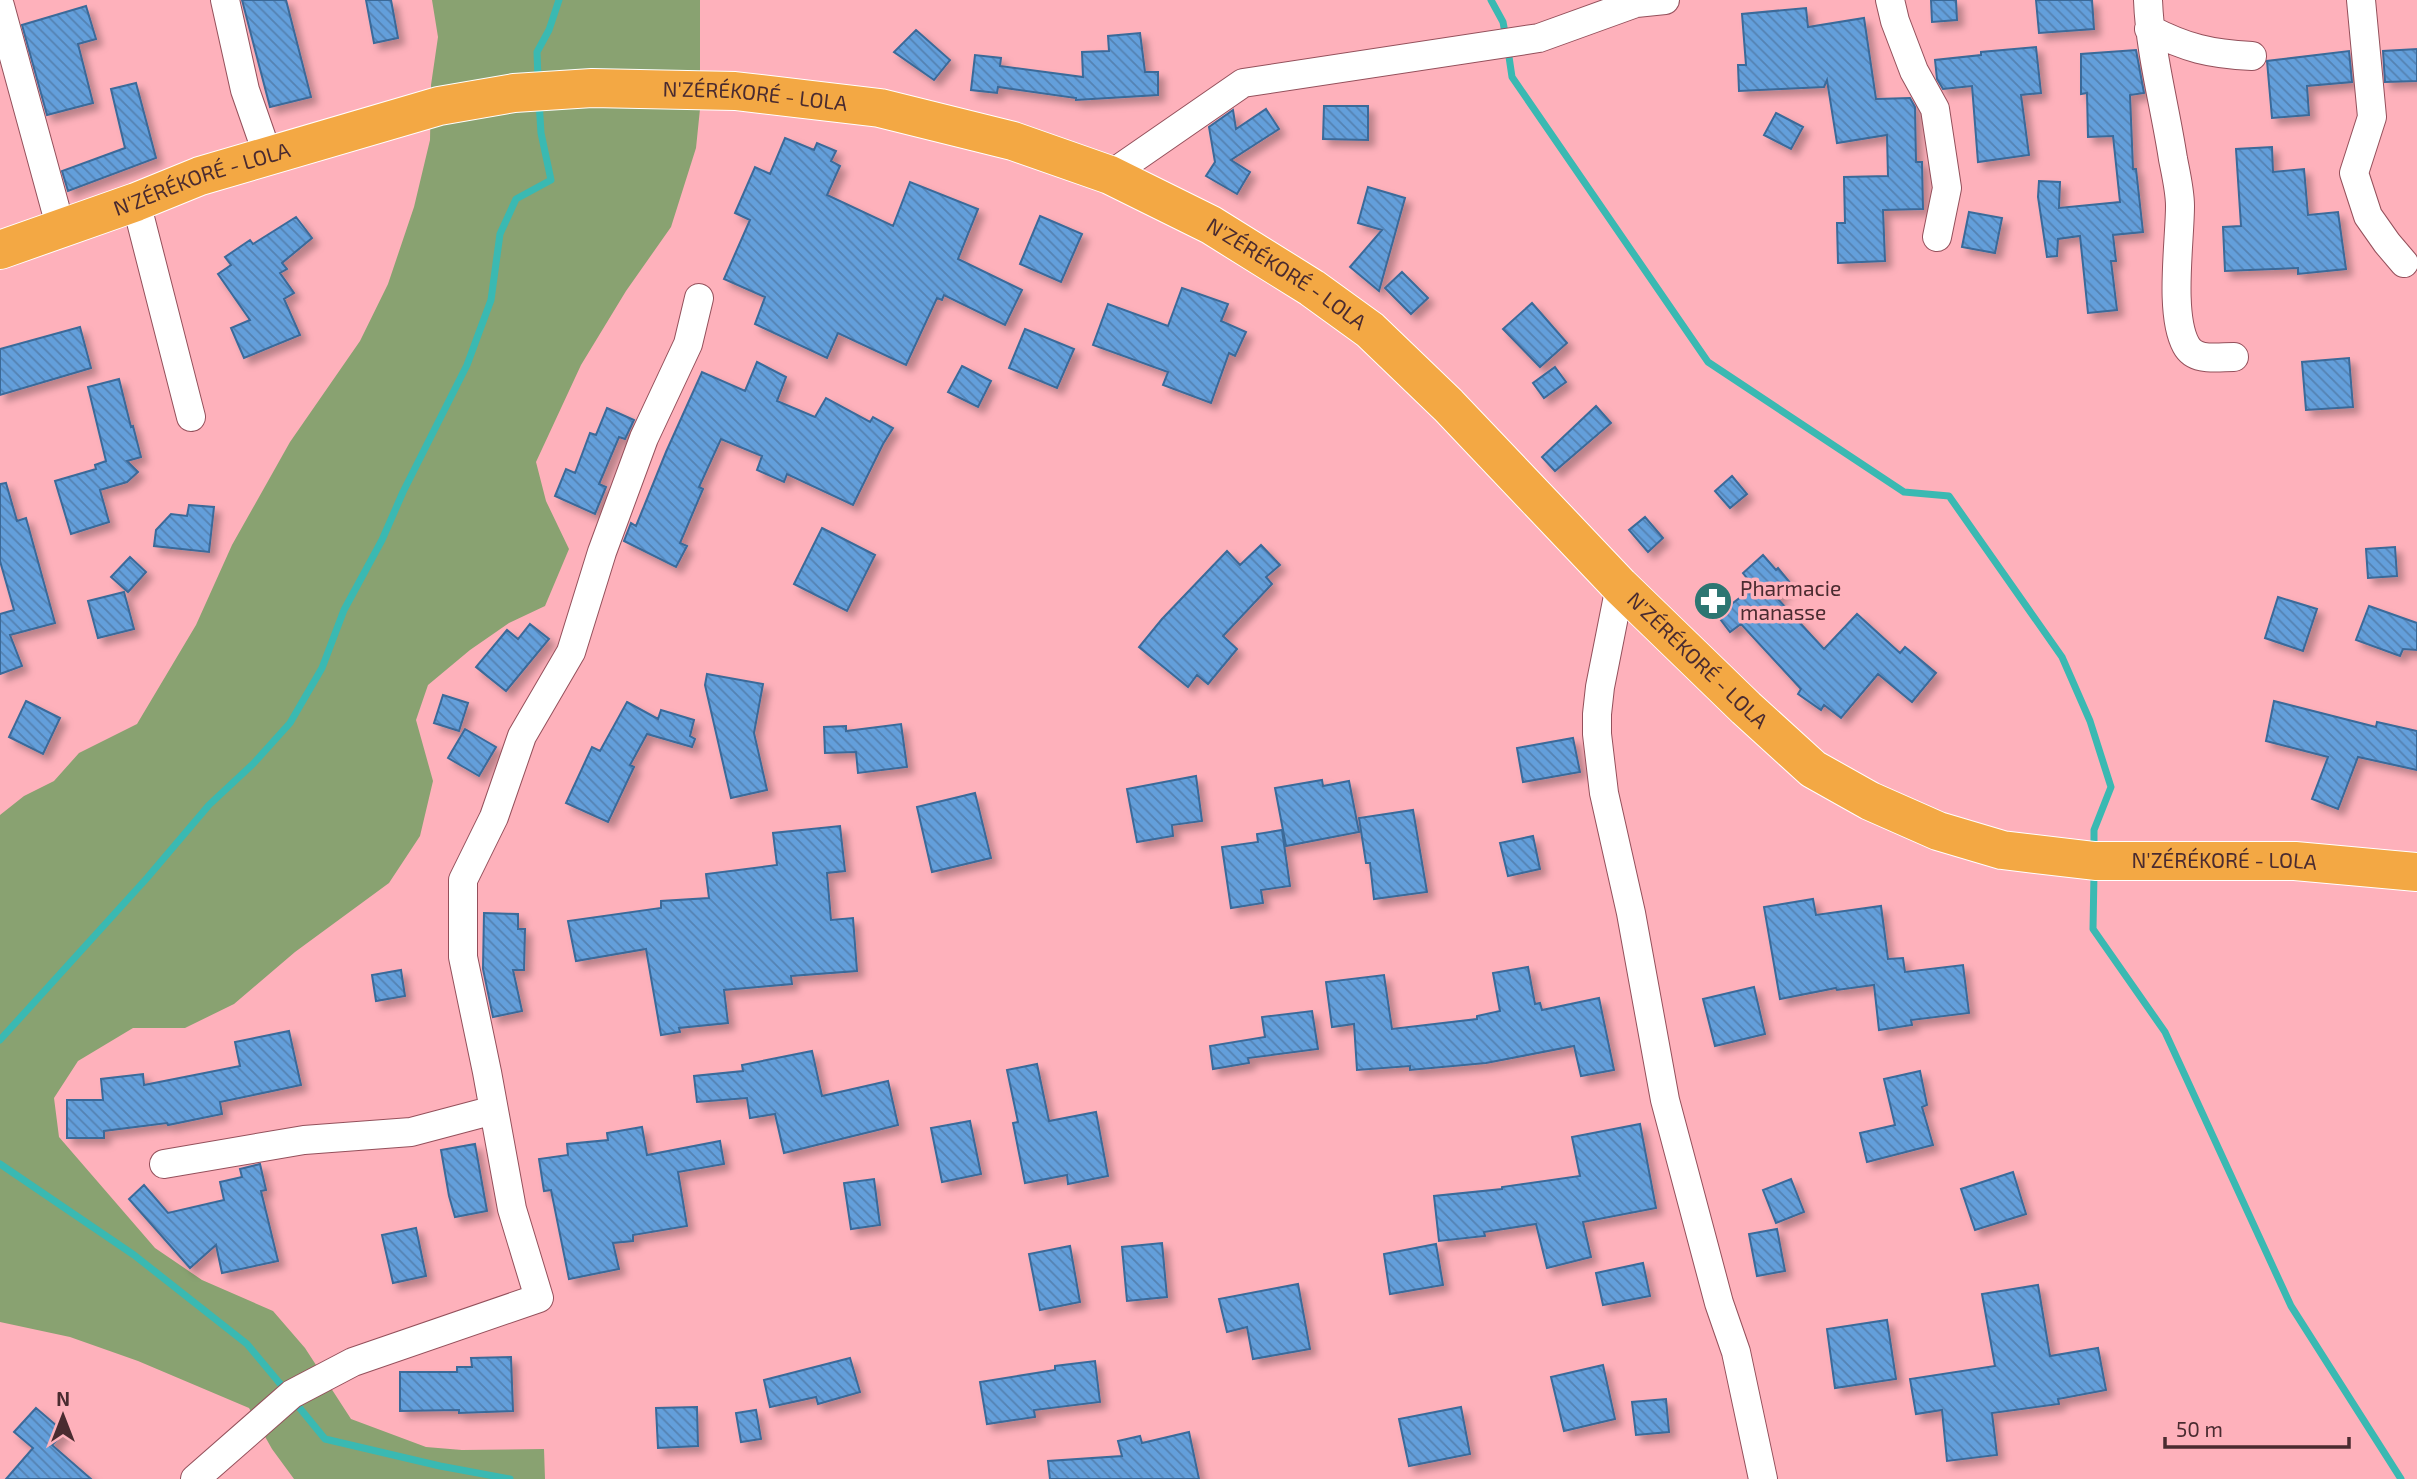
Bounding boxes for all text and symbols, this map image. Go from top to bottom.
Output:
street label: N'ZÉRÉKORÉ - LOLA [662,75,849,115]
street label: N'ZÉRÉKORÉ - LOLA [110,136,293,220]
street label: N'ZÉRÉKORÉ - LOLA [1203,212,1372,334]
place label: Pharmacie manasse [1740,575,1841,624]
pharmacy icon: Pharmacie manasse [1692,580,1734,622]
street label: N'ZÉRÉKORÉ - LOLA [1623,586,1774,733]
street label: N'ZÉRÉKORÉ - LOLA [2131,847,2318,874]
north arrow [28,1381,98,1451]
text: N [56,1387,70,1410]
scale bar [2165,1406,2349,1450]
text: 50 m [2176,1416,2223,1441]

